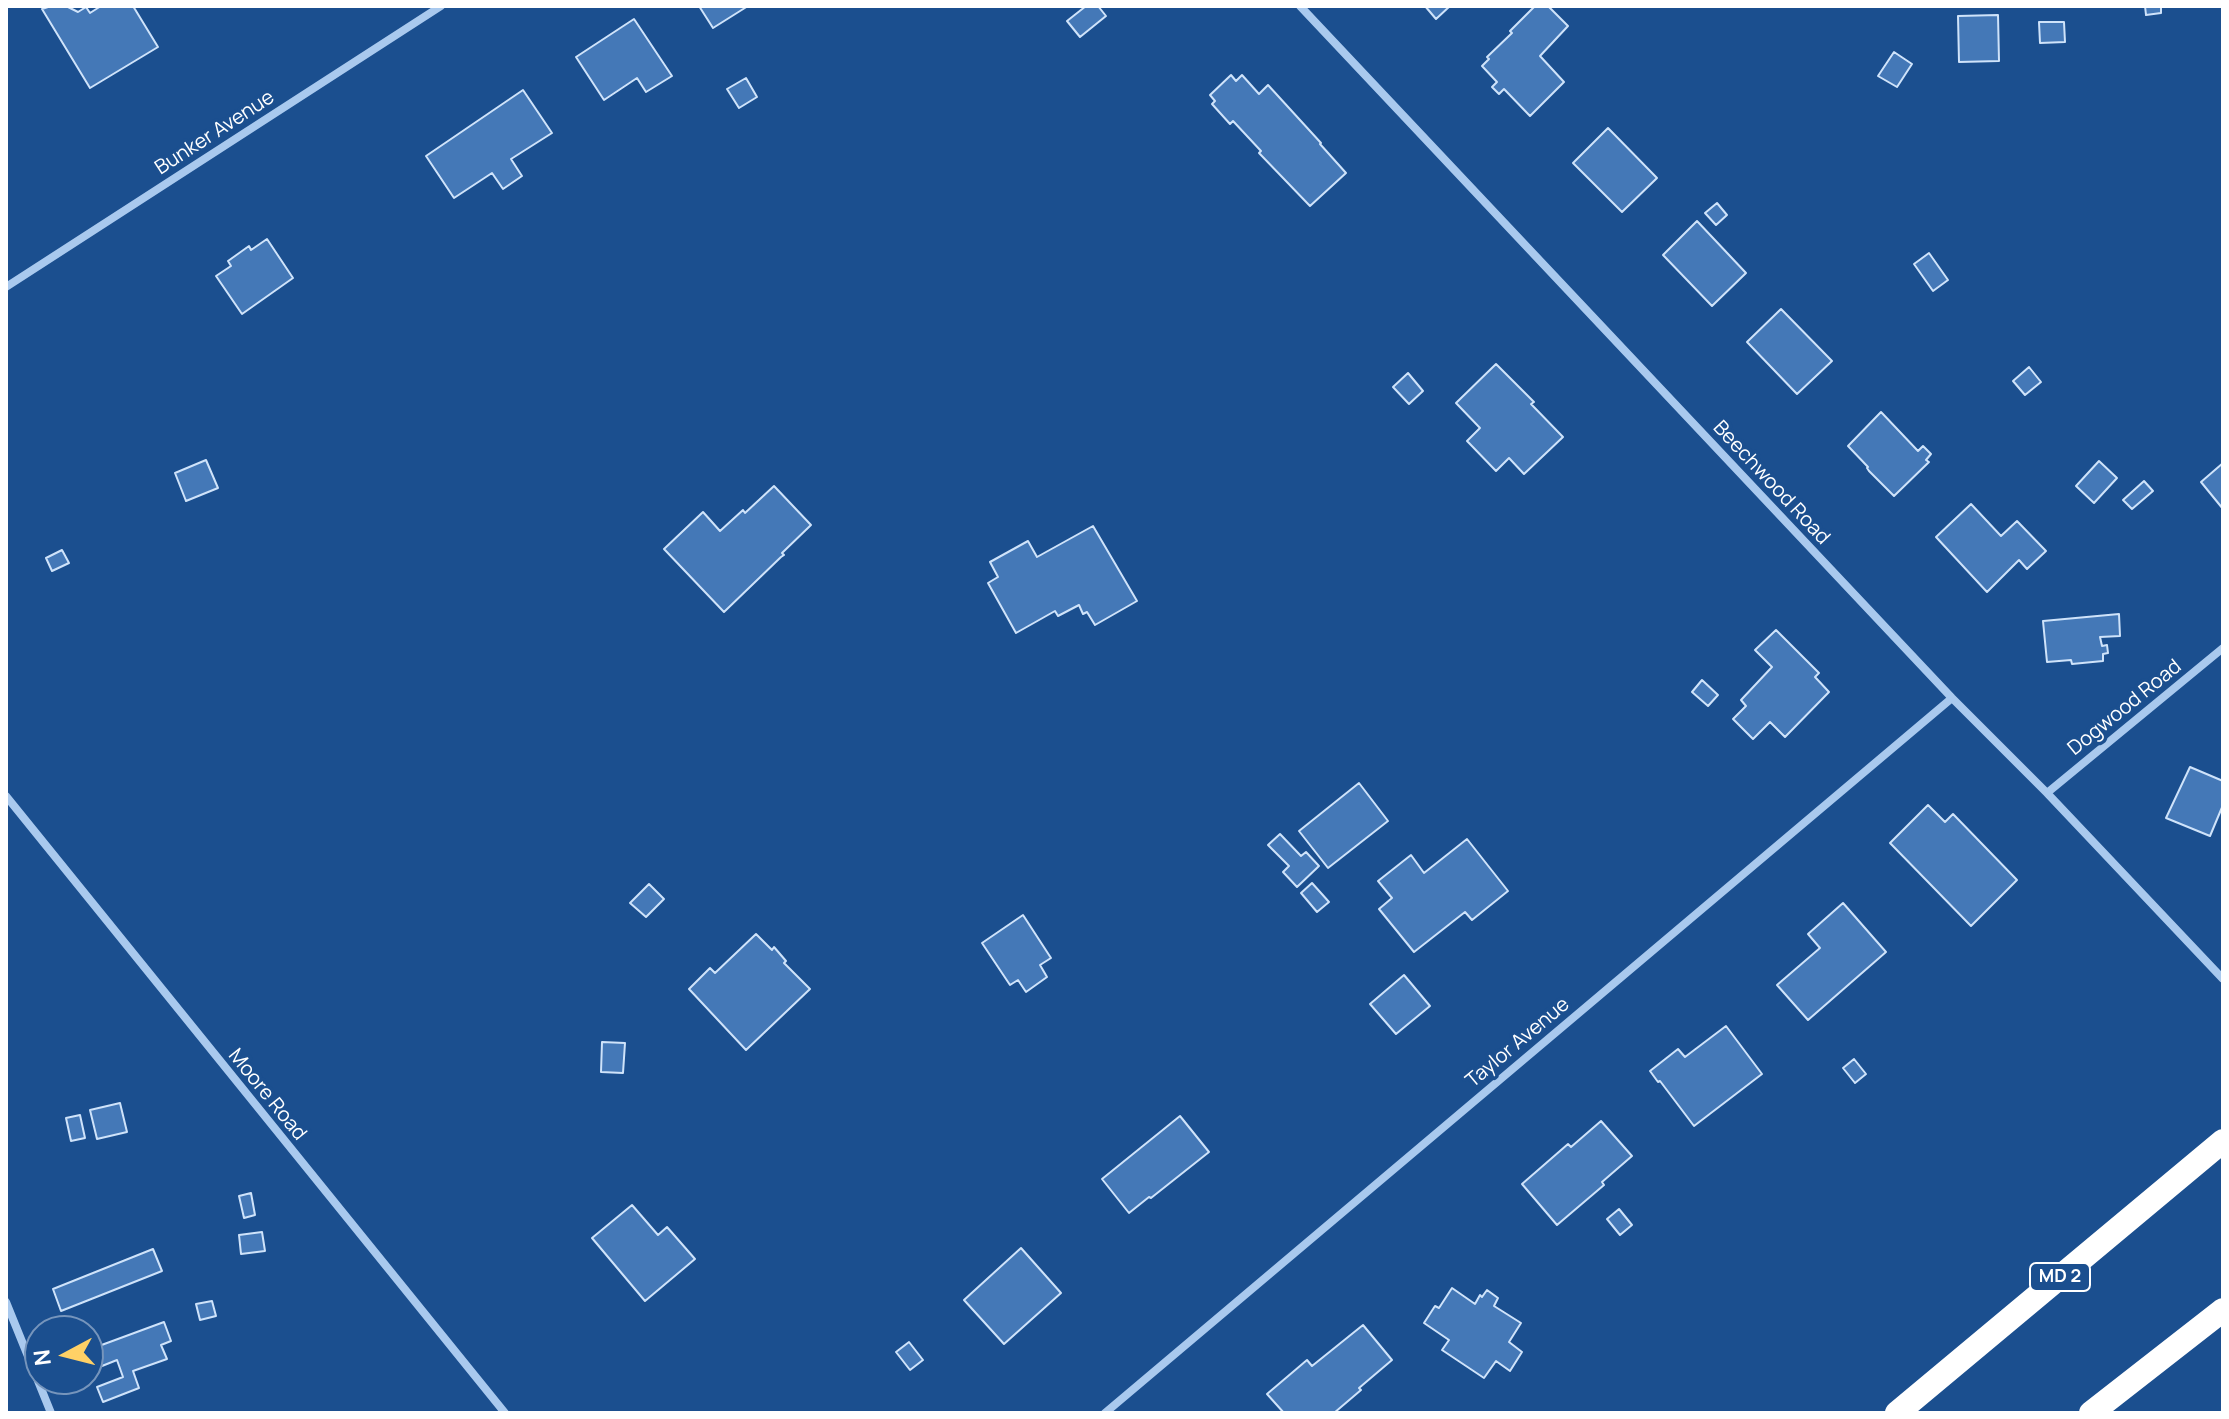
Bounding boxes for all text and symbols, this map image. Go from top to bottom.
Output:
street label: Bunker Avenue [151,86,279,180]
street label: Beechwood Road [1708,416,1834,550]
street label: Dogwood Road [2063,655,2187,761]
street label: Taylor Avenue [1461,993,1575,1093]
street label: Moore Road [223,1044,311,1146]
road number: MD 2 [2030,1263,2090,1291]
north arrow [24,1315,104,1395]
text: N [26,1348,58,1367]

